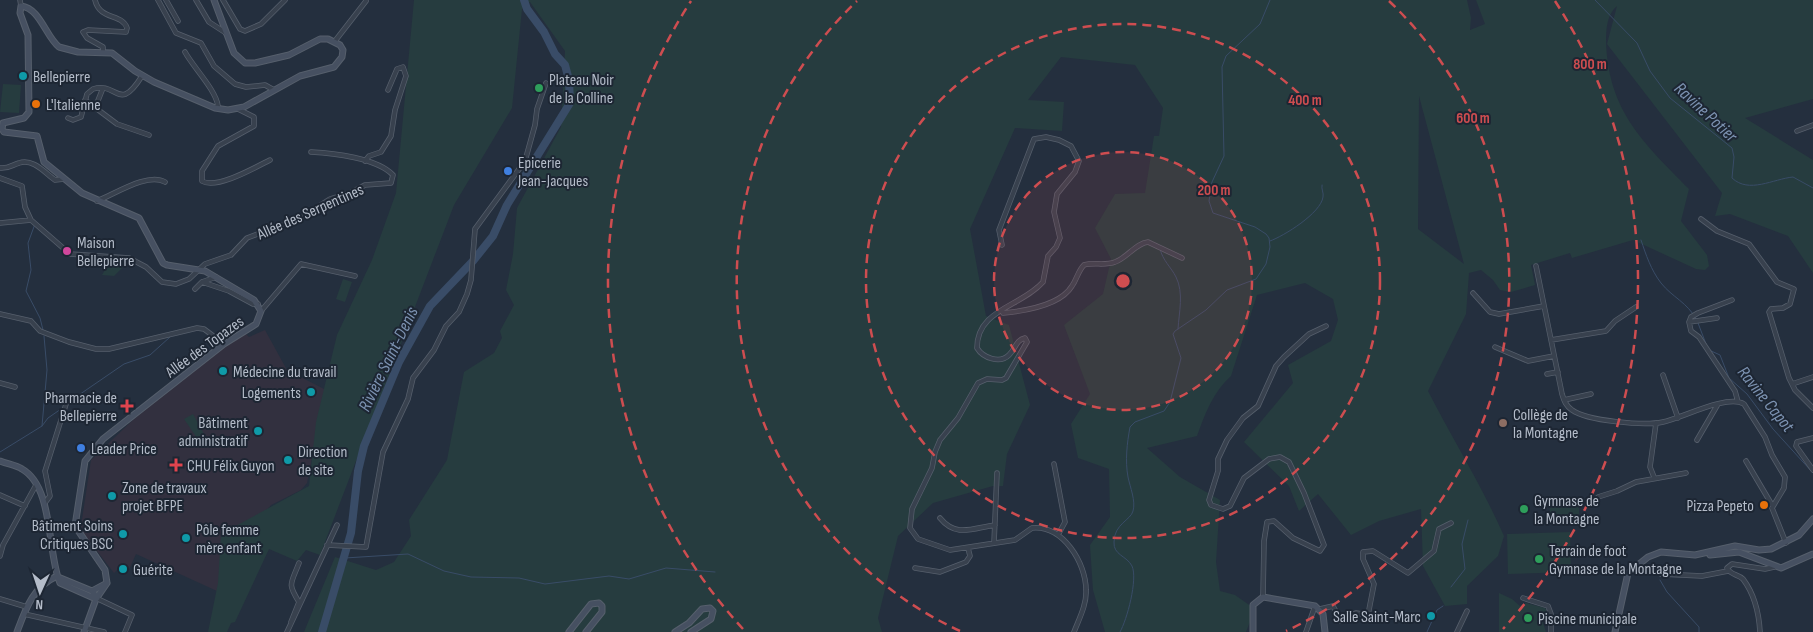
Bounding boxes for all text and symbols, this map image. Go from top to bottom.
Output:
text: 800 m [1573,55,1607,74]
place label: Bellepierre [33,68,90,87]
marker: Bellepierre [17,70,29,82]
place label: Plateau Noir de la Colline [549,71,614,108]
water label: Ravine Potier [1670,78,1742,147]
marker: Plateau Noir de la Colline [533,82,545,94]
text: 400 m [1288,91,1322,110]
place label: L'Italienne [46,96,101,115]
marker: L'Italienne [30,98,42,110]
text: 600 m [1456,109,1490,128]
place label: Epicerie Jean-Jacques [517,154,588,191]
marker: Epicerie Jean-Jacques [502,165,514,177]
street label: Allée des Serpentines [253,180,367,245]
text: 200 m [1197,181,1231,200]
place label: Maison Bellepierre [77,234,134,271]
marker: Maison Bellepierre [61,245,73,257]
centre of rings [1114,272,1132,290]
water label: Rivière Saint-Denis [354,303,423,415]
street label: Allée des Topazes [161,312,248,383]
water label: Ravine Capot [1733,362,1799,437]
place label: Médecine du travail [233,363,336,382]
marker: Médecine du travail [217,365,229,377]
place label: Logements [242,384,301,403]
marker: Logements [305,386,317,398]
place label: Pharmacie de Bellepierre [45,389,117,426]
marker: Pharmacie de Bellepierre [121,400,133,412]
place label: Collège de la Montagne [1513,406,1578,443]
place label: Bâtiment administratif [178,414,248,451]
marker: Collège de la Montagne [1497,417,1509,429]
marker: Bâtiment administratif [252,425,264,437]
place label: Leader Price [91,440,157,459]
marker: Leader Price [75,442,87,454]
place label: Direction de site [298,443,347,480]
marker: Direction de site [282,454,294,466]
place label: CHU Félix Guyon [187,457,275,476]
marker: CHU Félix Guyon [169,458,183,472]
place label: Zone de travaux projet BFPE [122,479,206,516]
marker: Zone de travaux projet BFPE [106,490,118,502]
place label: Gymnase de la Montagne [1534,492,1599,529]
place label: Pizza Pepeto [1686,497,1754,516]
marker: Pizza Pepeto [1758,499,1770,511]
marker: Gymnase de la Montagne [1518,503,1530,515]
place label: Bâtiment Soins Critiques BSC [32,517,113,554]
place label: Pôle femme mère enfant [196,521,262,558]
marker: Bâtiment Soins Critiques BSC [117,528,129,540]
marker: Pôle femme mère enfant [180,532,192,544]
place label: Terrain de foot Gymnase de la Montagne [1549,542,1682,579]
marker: Terrain de foot Gymnase de la Montagne [1533,553,1545,565]
place label: Guérite [133,561,173,580]
marker: Guérite [117,563,129,575]
north arrow [15,567,65,617]
text: N [35,596,44,613]
place label: Salle Saint-Marc [1333,608,1421,627]
marker: Salle Saint-Marc [1425,610,1437,622]
place label: Piscine municipale [1538,610,1637,629]
marker: Piscine municipale [1522,612,1534,624]

